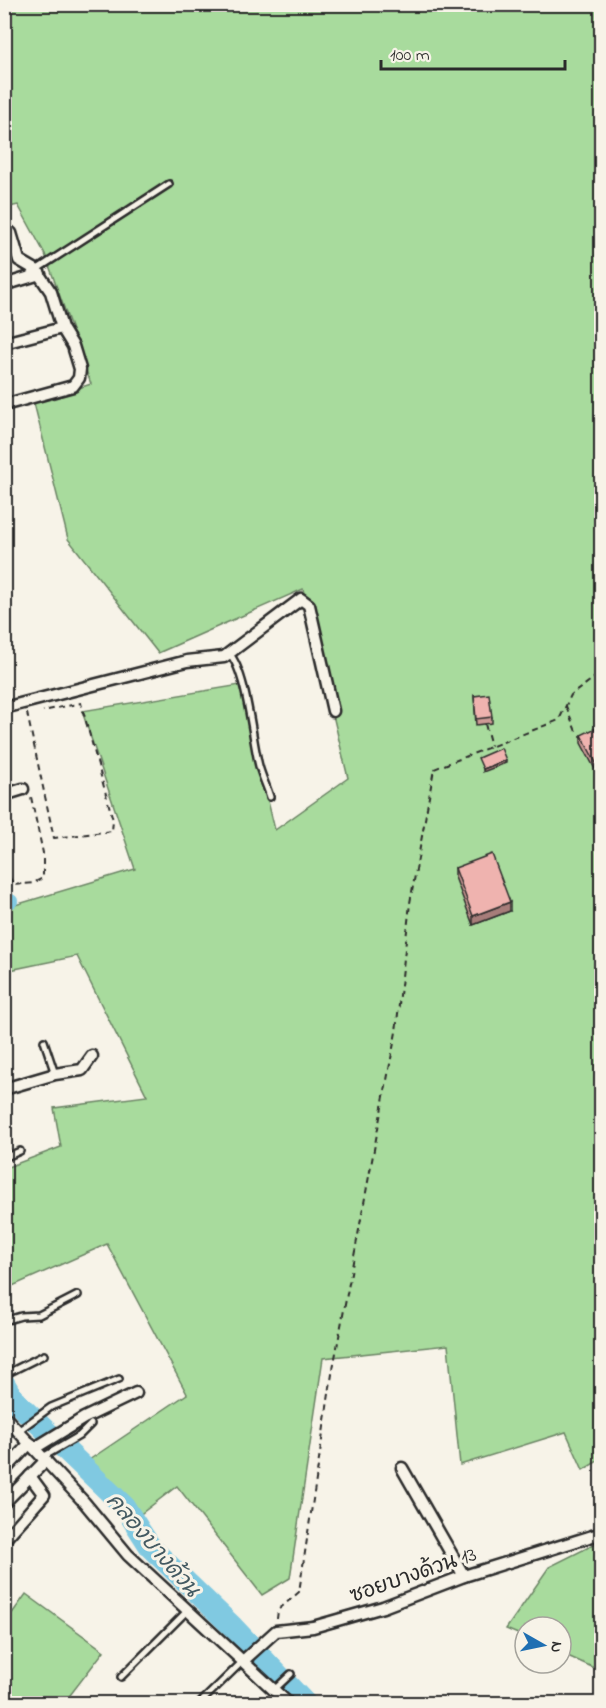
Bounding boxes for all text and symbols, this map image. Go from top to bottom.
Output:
scale bar [381,33,566,71]
text: 100 m [390,43,430,69]
water label: คลองบางด้วน [97,1487,207,1606]
street label: ซอยบางด้วน 13 [346,1540,481,1612]
north arrow [513,1615,573,1675]
text: N [543,1640,569,1654]

